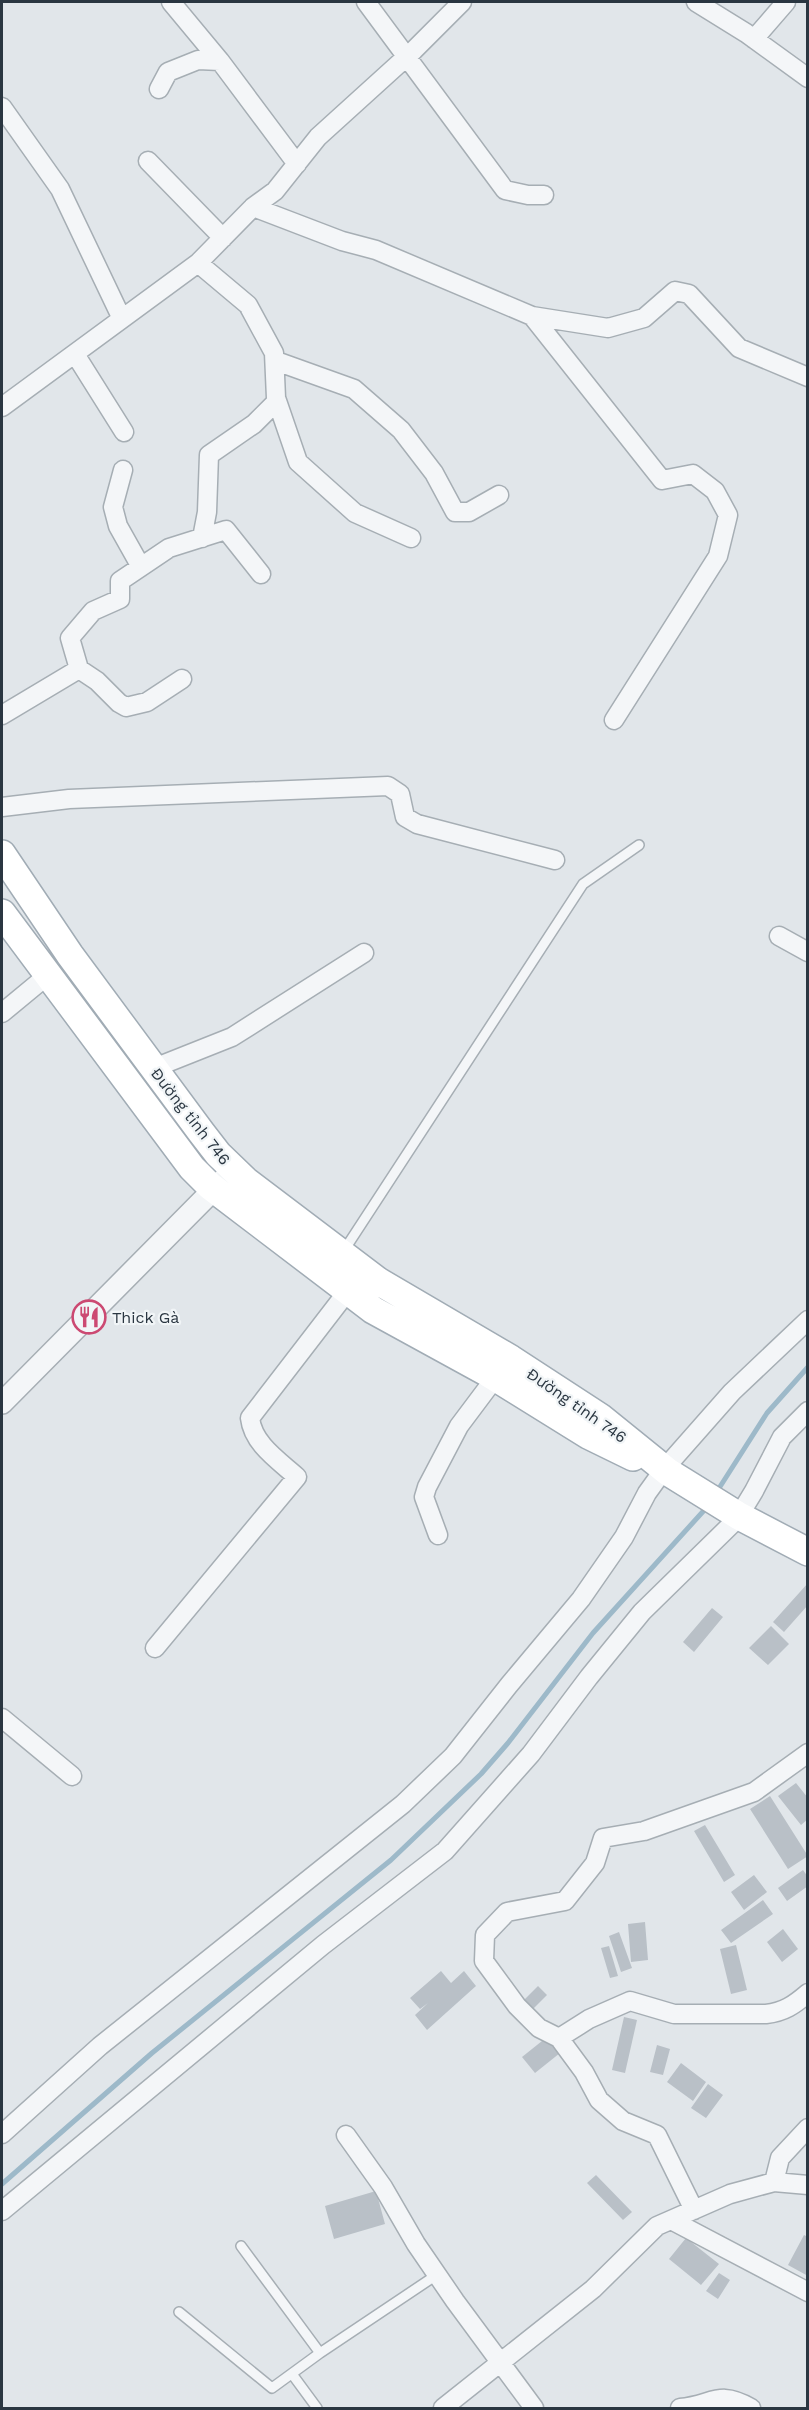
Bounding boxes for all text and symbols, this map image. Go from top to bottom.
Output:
street label: Đường tỉnh 746 [147,1064,234,1169]
restaurant icon: Thick Gà [71,1299,107,1335]
place label: Thick Gà [112,1308,179,1327]
street label: Đường tỉnh 746 [523,1364,630,1447]

